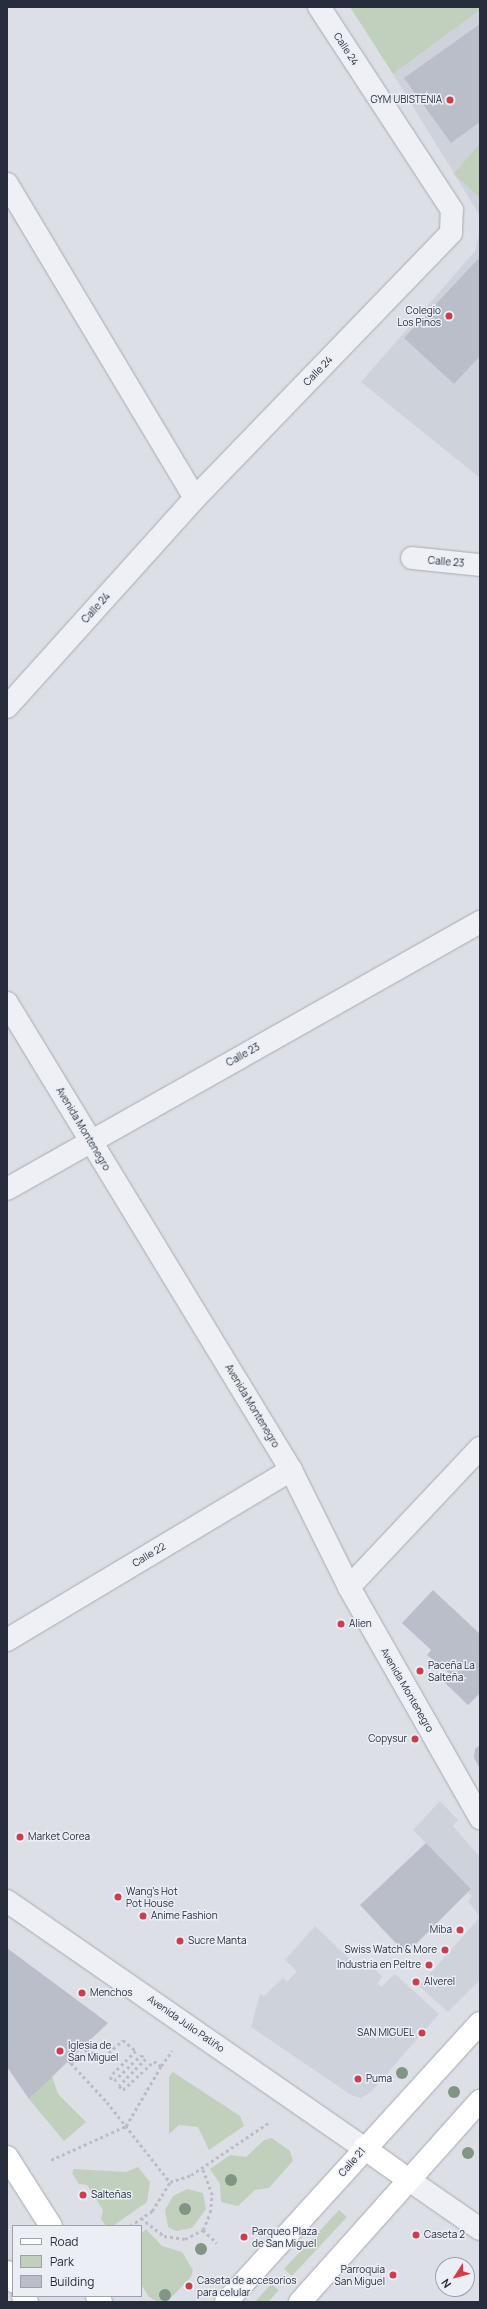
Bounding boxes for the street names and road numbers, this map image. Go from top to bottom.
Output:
street label: Calle 24 [331,30,361,68]
street label: Calle 24 [301,354,335,388]
street label: Calle 23 [427,554,465,570]
street label: Calle 24 [79,590,113,626]
street label: Calle 23 [224,1041,262,1069]
street label: Avenida Montenegro [53,1085,113,1173]
street label: Avenida Montenegro [222,1362,282,1450]
street label: Calle 22 [130,1540,168,1570]
street label: Avenida Montenegro [378,1646,436,1734]
street label: Avenida Julio Patiño [145,1993,227,2055]
street label: Calle 21 [336,2145,368,2179]

